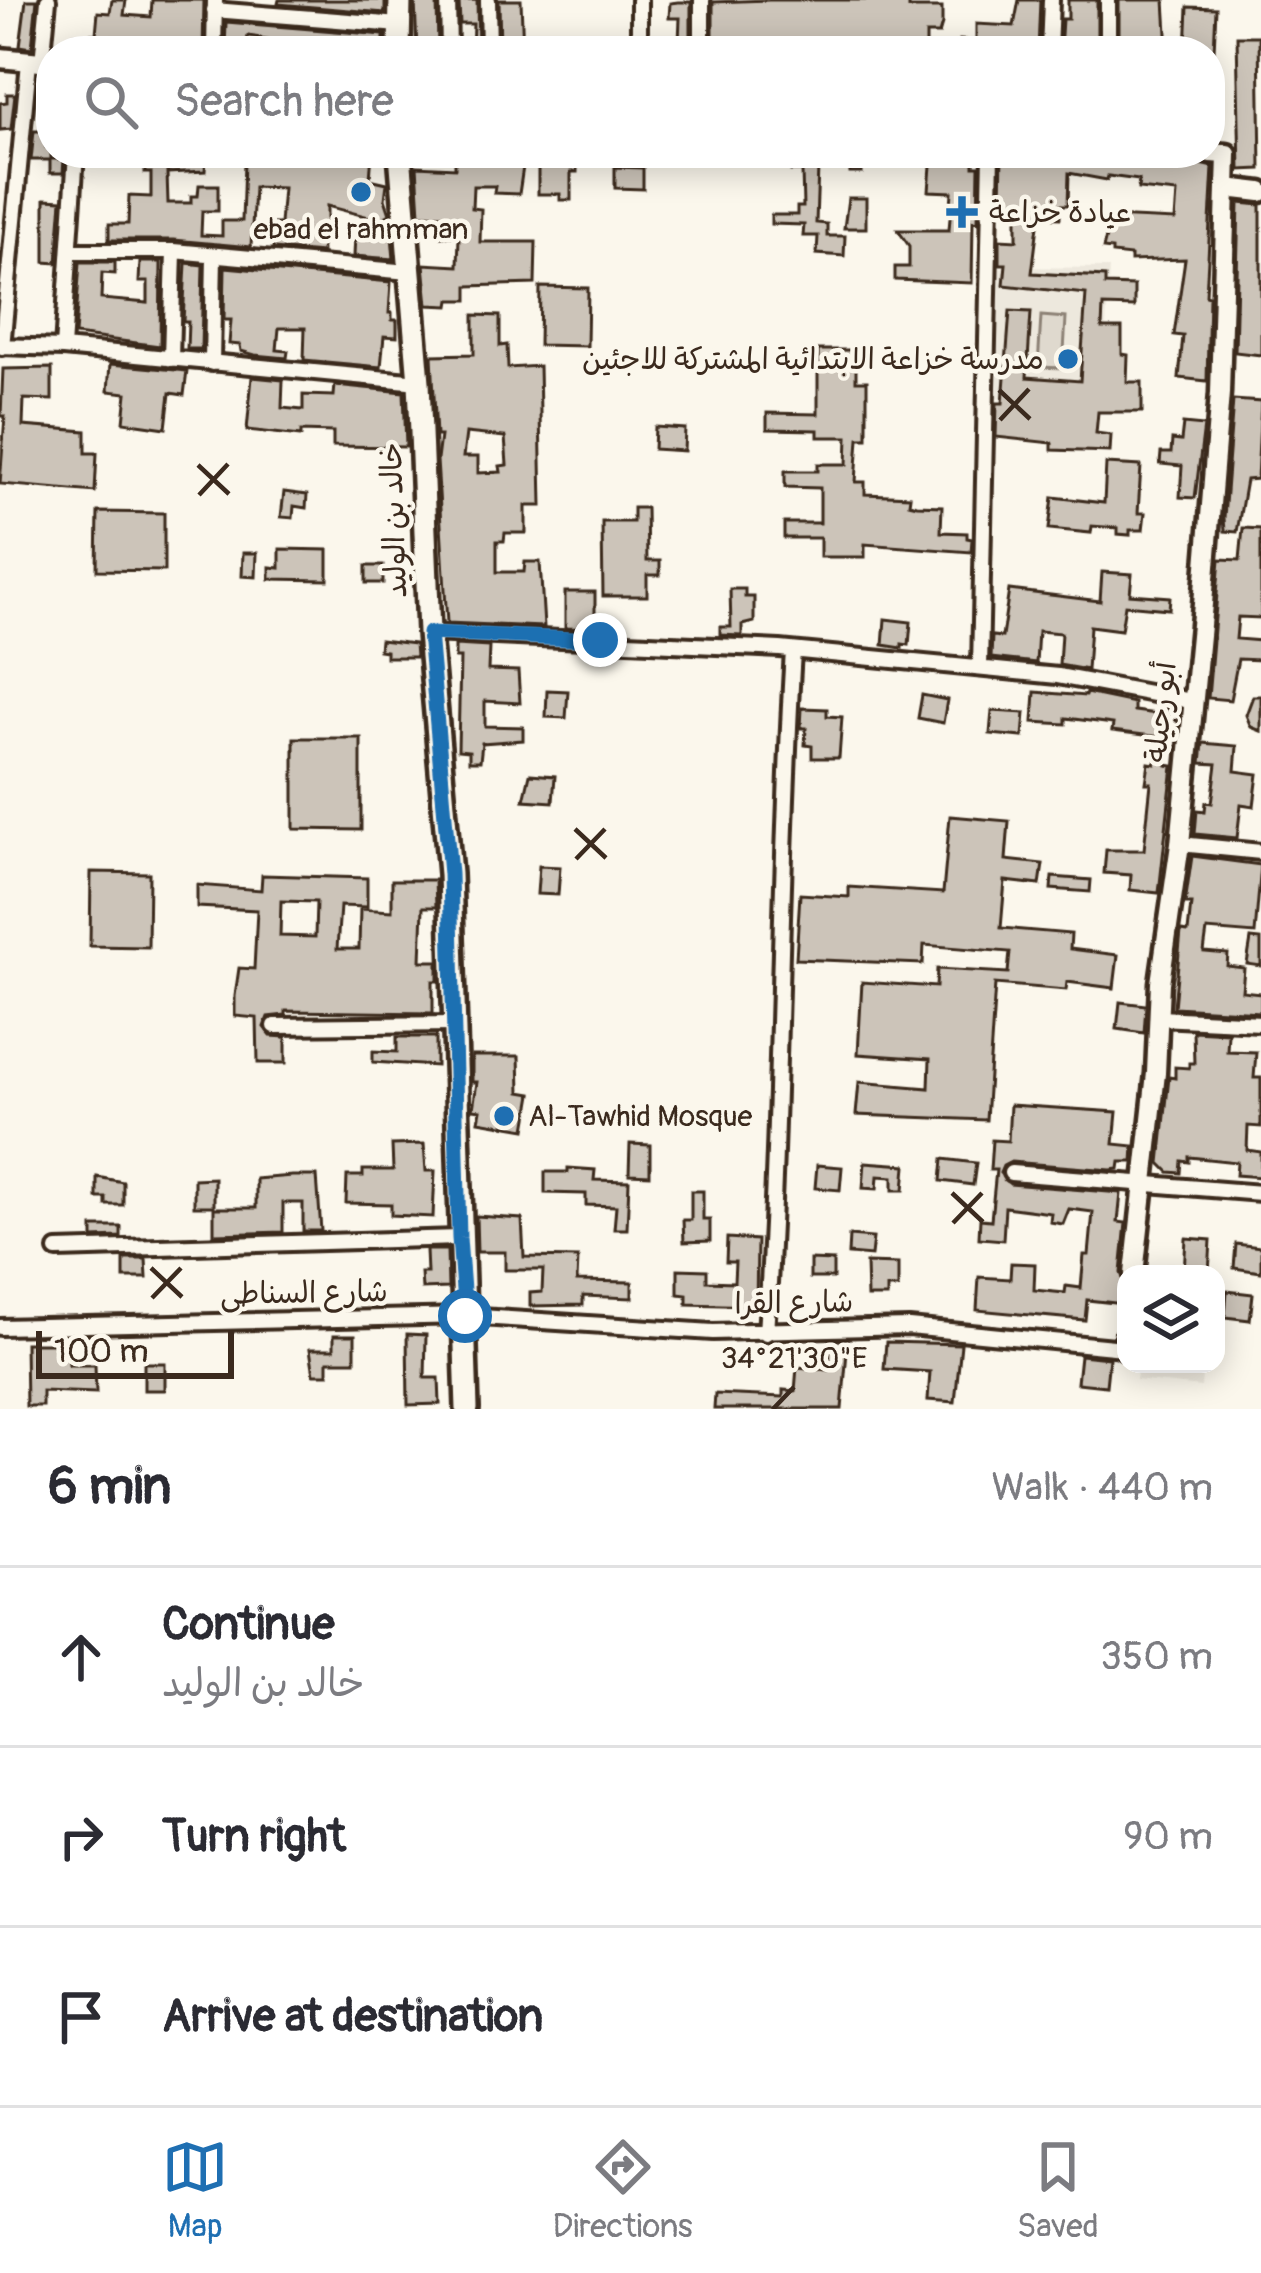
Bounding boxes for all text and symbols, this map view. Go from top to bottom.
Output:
search box [36,36,1225,168]
icon: search [78,69,144,135]
text: Search here [174,74,394,130]
marker: ebad el rahmman [348,179,374,205]
place label: عيادة خزاعة [989,194,1131,231]
marker: عيادة خزاعة [946,196,978,228]
place label: ebad el rahmman [253,211,469,248]
place label: مدرسة خزاعة الابتدائية المشتركة للاجئين [582,341,1044,378]
marker: مدرسة خزاعة الابتدائية المشتركة للاجئين [1055,346,1081,372]
street label: خالد بن الوليد [373,441,416,598]
route end [573,613,627,667]
street label: أبو رجيلة [1137,660,1185,764]
place label: Al-Tawhid Mosque [528,1098,753,1135]
marker: Al-Tawhid Mosque [491,1103,517,1129]
map controls [1117,1265,1225,1373]
button: layers [1117,1265,1225,1373]
street label: شارع السناطى [220,1273,388,1315]
street label: شارع القرا [734,1283,854,1325]
route start [438,1289,492,1343]
scale bar [36,1325,234,1378]
text: 100 m [54,1331,148,1372]
text: 34°21'30"E [721,1340,867,1377]
text: 6 min [48,1455,171,1519]
text: Walk · 440 m [992,1463,1213,1512]
text: Continue [162,1597,335,1653]
icon: ahead [48,1624,114,1690]
text: 350 m [1100,1632,1213,1681]
text: خالد بن الوليد [162,1659,364,1708]
icon: right [48,1804,114,1870]
text: Turn right [162,1809,346,1865]
text: 90 m [1123,1812,1213,1861]
icon: arrive [48,1984,114,2050]
text: Arrive at destination [162,1989,543,2045]
tab: Map [162,2134,228,2247]
tab: Directions [553,2134,693,2247]
tab: Saved [1017,2134,1099,2247]

